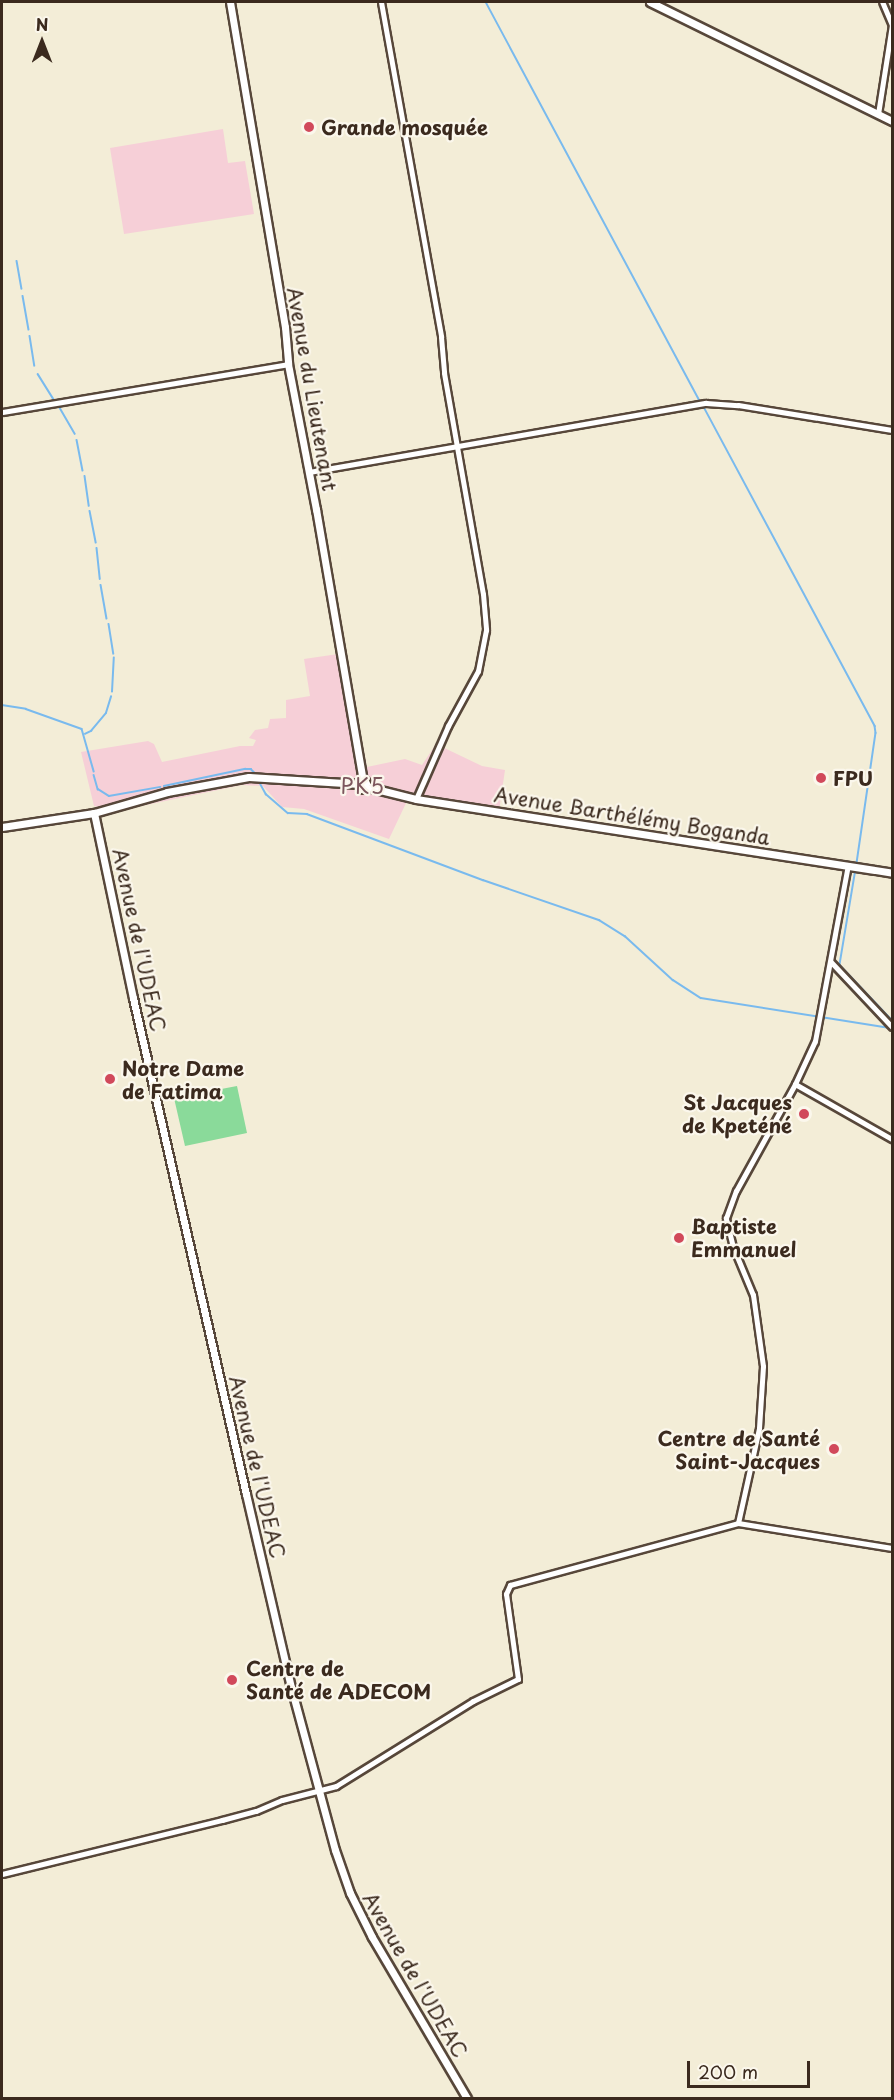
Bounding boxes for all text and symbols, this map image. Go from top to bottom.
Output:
north arrow [12,12,72,72]
text: N [36,12,48,36]
place label: Grande mosquée [321,115,489,139]
marker: Grande mosquée [302,120,316,134]
street label: Avenue du Lieutenant [282,285,342,493]
place label: FPU [833,766,873,790]
marker: FPU [814,771,828,785]
district label: PK5 [341,772,385,798]
street label: Avenue Barthélémy Boganda [492,782,772,850]
street label: Avenue de I'UDEAC [108,846,170,1034]
place label: Notre Dame de Fatima [122,1056,244,1103]
marker: Notre Dame de Fatima [103,1072,117,1086]
place label: St Jacques de Kpeténé [681,1090,792,1137]
marker: St Jacques de Kpeténé [797,1107,811,1121]
place label: Baptiste Emmanuel [691,1214,796,1261]
marker: Baptiste Emmanuel [672,1231,686,1245]
street label: Avenue de I'UDEAC [224,1373,290,1561]
place label: Centre de Santé Saint-Jacques [657,1426,820,1473]
marker: Centre de Santé Saint-Jacques [825,1440,843,1458]
place label: Centre de Santé de ADECOM [246,1656,434,1703]
marker: Centre de Santé de ADECOM [223,1671,241,1689]
street label: Avenue de I'UDEAC [358,1888,472,2062]
scale bar [690,2049,813,2087]
text: 200 m [698,2058,758,2085]

